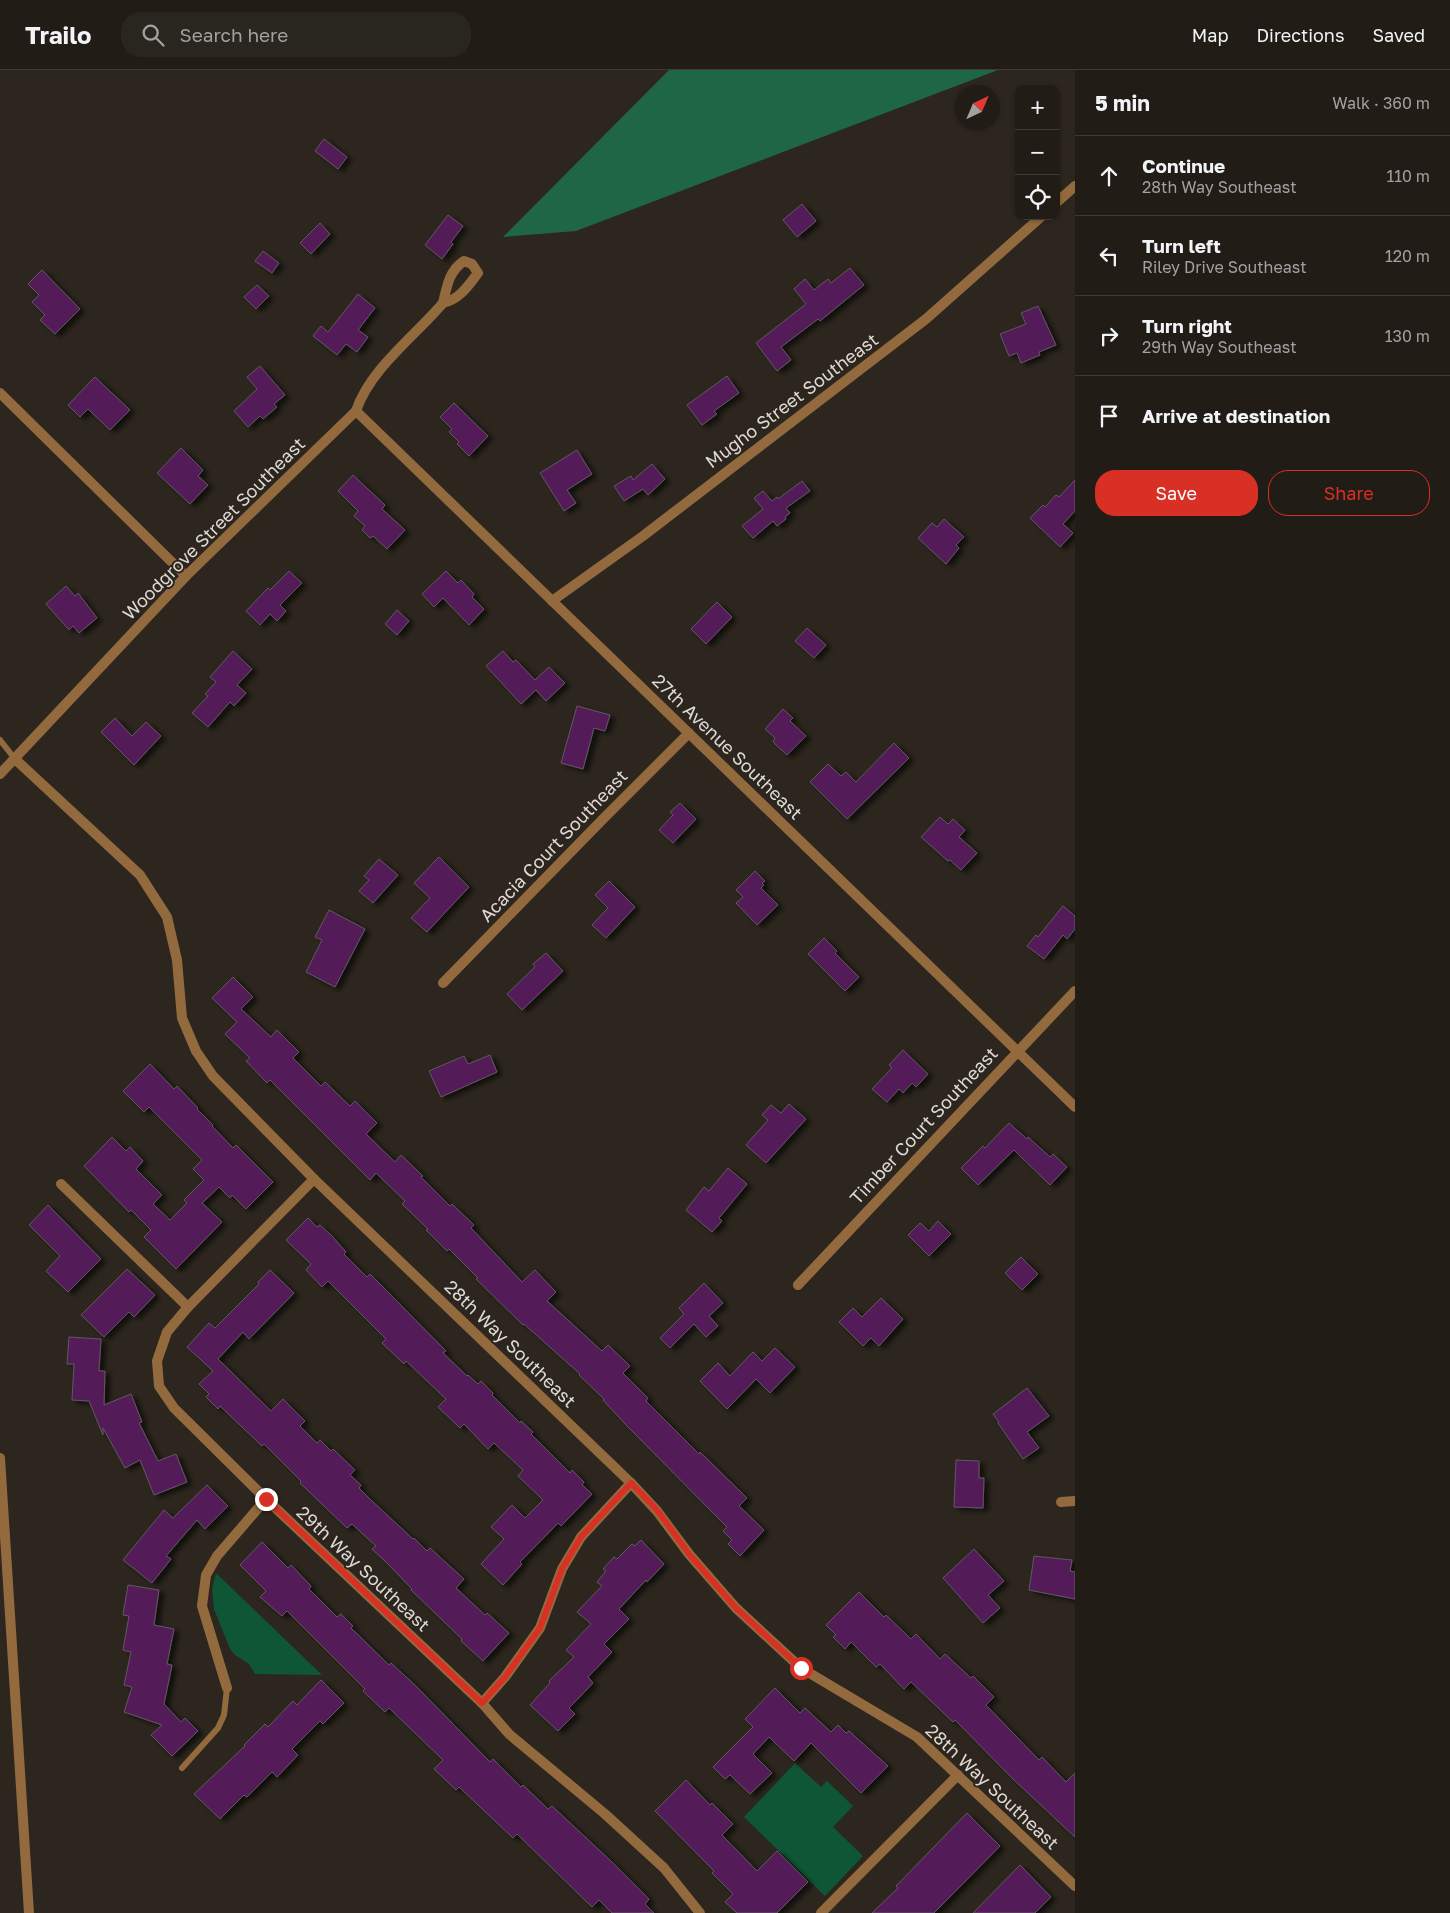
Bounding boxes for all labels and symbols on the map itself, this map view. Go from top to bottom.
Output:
north arrow [955,85,1000,130]
street label: Mugho Street Southeast [701,328,882,472]
street label: Woodgrove Street Southeast [118,433,309,624]
street label: 27th Avenue Southeast [648,669,807,824]
street label: Acacia Court Southeast [475,765,632,926]
street label: Timber Court Southeast [845,1042,1002,1208]
street label: 28th Way Southeast [440,1275,581,1412]
route end [255,1488,278,1511]
street label: 29th Way Southeast [293,1501,435,1636]
route start [790,1657,813,1680]
street label: 28th Way Southeast [922,1719,1064,1854]

